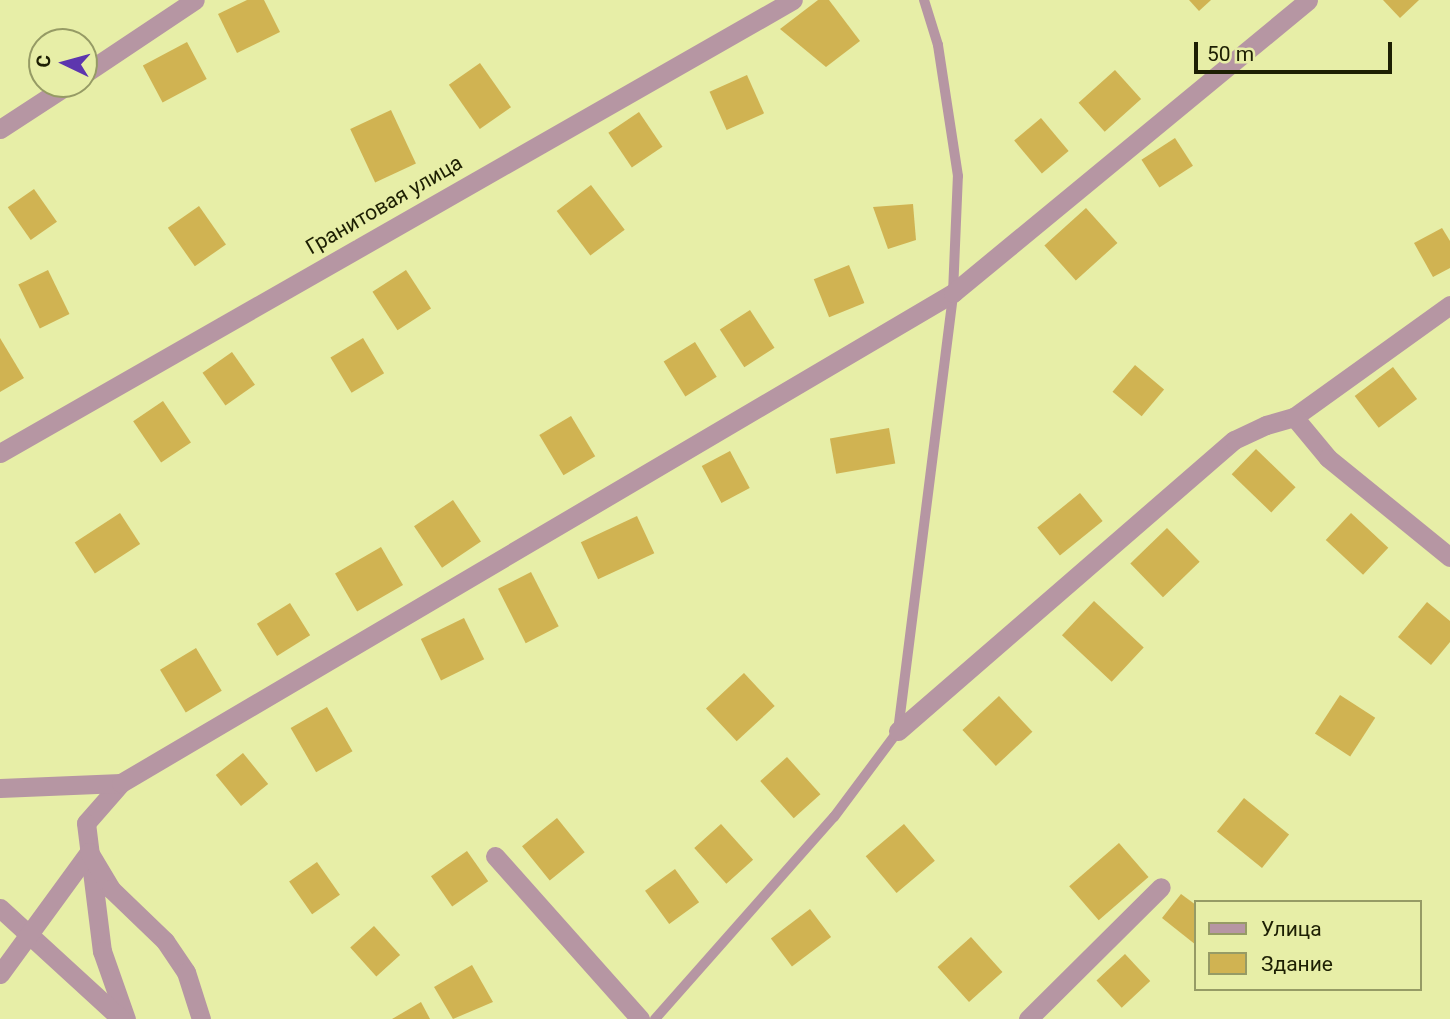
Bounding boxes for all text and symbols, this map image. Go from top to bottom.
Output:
north arrow [28,28,98,98]
scale bar [1198,28,1396,72]
text: 50 m [1207,42,1254,66]
text: С [32,54,56,68]
street label: Гранитовая улица [301,150,467,260]
legend [1194,900,1422,991]
text: Улица [1261,917,1322,941]
text: Здание [1261,952,1333,976]

